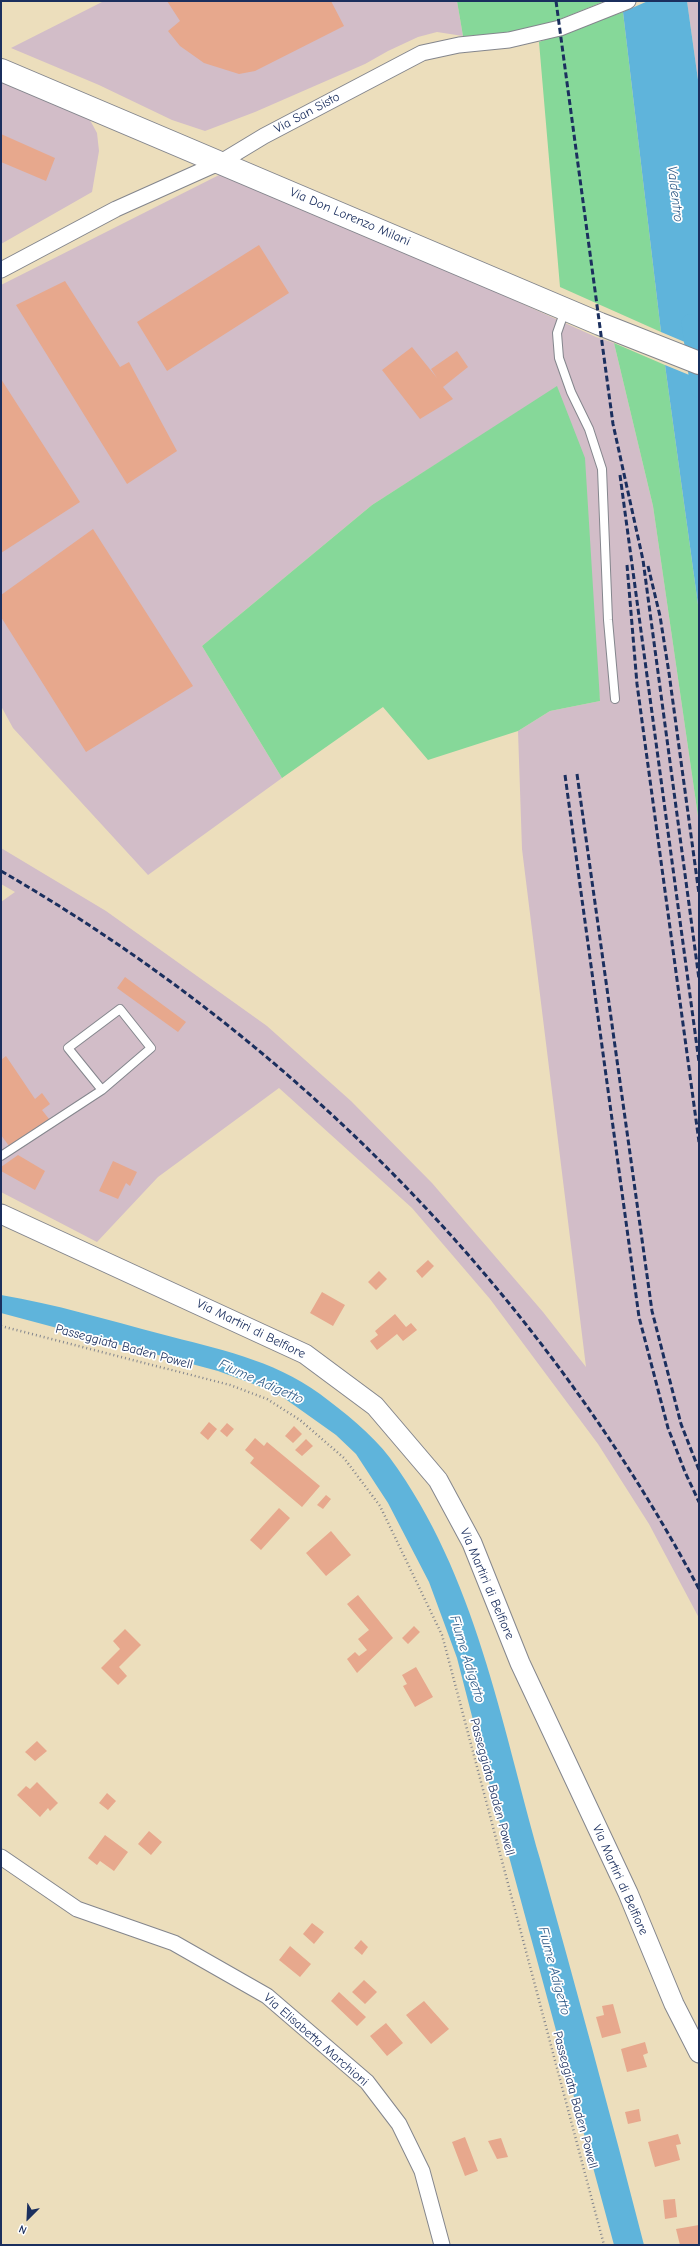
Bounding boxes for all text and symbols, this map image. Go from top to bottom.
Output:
street label: Via San Sisto [271,89,343,137]
water label: Valdentro [663,165,687,223]
street label: Via Don Lorenzo Milani [287,185,413,249]
street label: Via Martiri di Belfiore [194,1296,308,1362]
street label: Passeggiata Baden Powell [54,1321,194,1373]
water label: Fiume Adigetto [216,1356,306,1408]
street label: Via Martiri di Belfiore [457,1526,517,1642]
water label: Fiume Adigetto [446,1613,488,1705]
street label: Passeggiata Baden Powell [466,1717,518,1857]
street label: Via Martiri di Belfiore [589,1822,651,1938]
water label: Fiume Adigetto [534,1925,574,2017]
street label: Via Elisabetta Marchioni [260,1990,372,2090]
street label: Passeggiata Baden Powell [549,2030,601,2170]
north arrow [8,2198,48,2238]
text: N [17,2222,29,2237]

